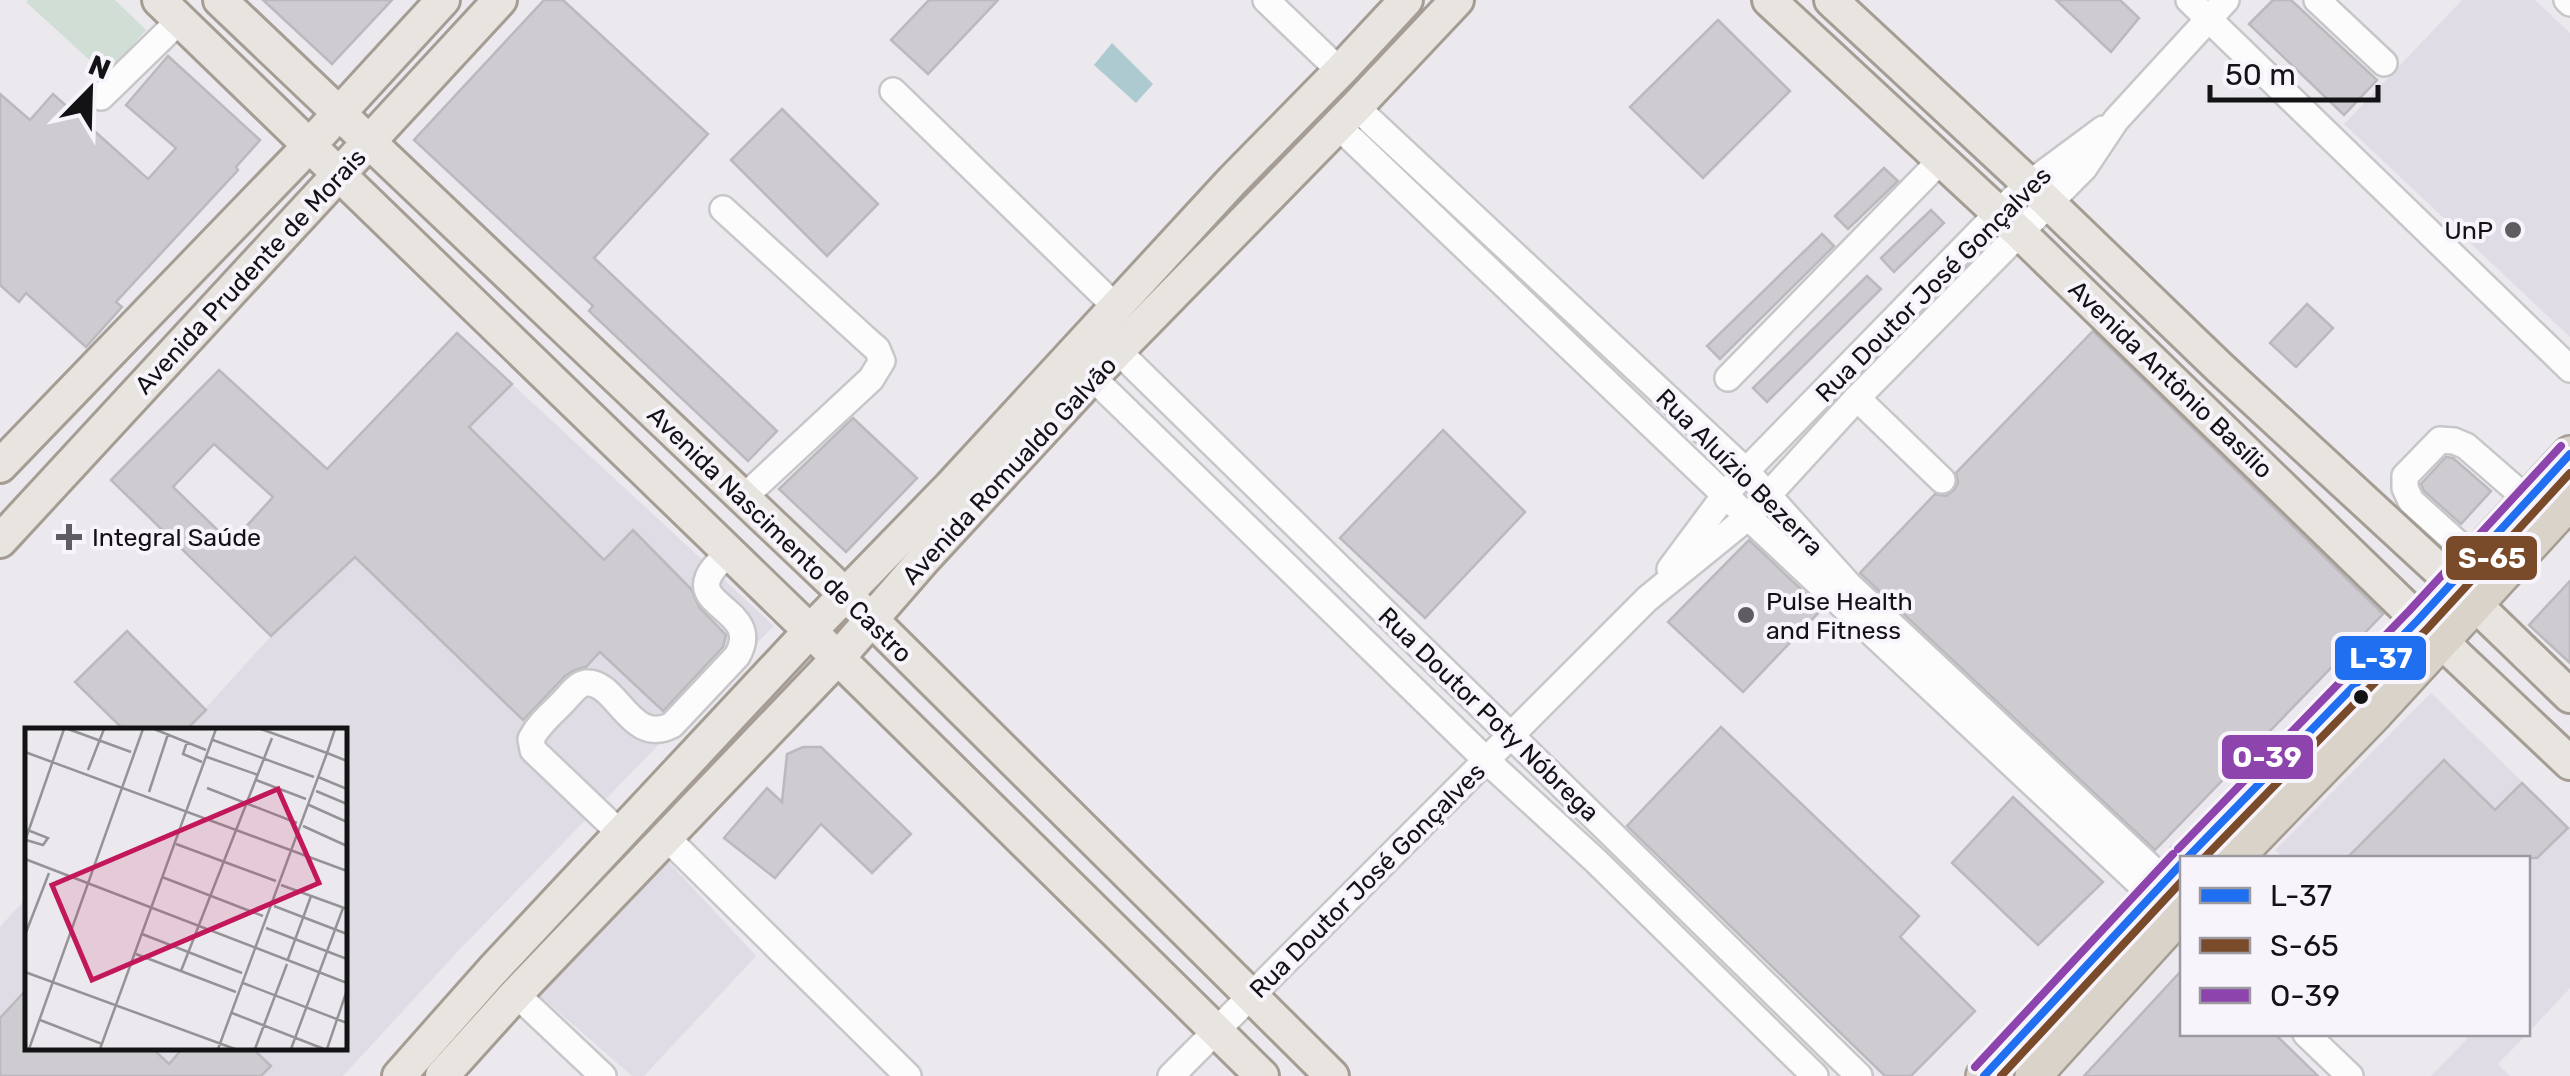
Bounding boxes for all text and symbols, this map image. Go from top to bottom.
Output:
north arrow [40,40,140,140]
scale bar [2210,40,2378,102]
text: N [84,48,115,87]
text: 50 m [2225,57,2296,93]
street label: Avenida Prudente de Morais [129,143,372,400]
street label: Rua Doutor José Gonçalves [1810,161,2057,408]
place label: UnP [2444,216,2493,245]
marker: UnP [2502,219,2524,241]
street label: Avenida Antônio Basílio [2063,274,2279,484]
street label: Avenida Romualdo Galvão [896,350,1123,590]
street label: Rua Aluízio Bezerra [1650,383,1829,562]
street label: Avenida Nascimento de Castro [641,400,918,668]
place label: Integral Saúde [92,523,261,552]
marker: Integral Saúde [56,524,82,550]
line badge: S-65 [2444,534,2539,582]
text: S-65 [2458,542,2526,575]
place label: Pulse Health and Fitness [1766,587,1913,645]
street label: Rua Doutor Poty Nóbrega [1373,602,1605,827]
marker: Pulse Health and Fitness [1735,604,1757,626]
line badge: L-37 [2333,634,2428,682]
text: L-37 [2349,642,2413,675]
unlabelled marker [2351,687,2371,707]
inset map [25,728,348,1051]
line badge: O-39 [2220,733,2315,781]
text: O-39 [2232,741,2302,774]
street label: Rua Doutor José Gonçalves [1244,757,1491,1004]
legend [2180,856,2530,1036]
text: L-37 [2270,878,2332,914]
text: S-65 [2270,928,2339,964]
text: O-39 [2270,978,2340,1014]

